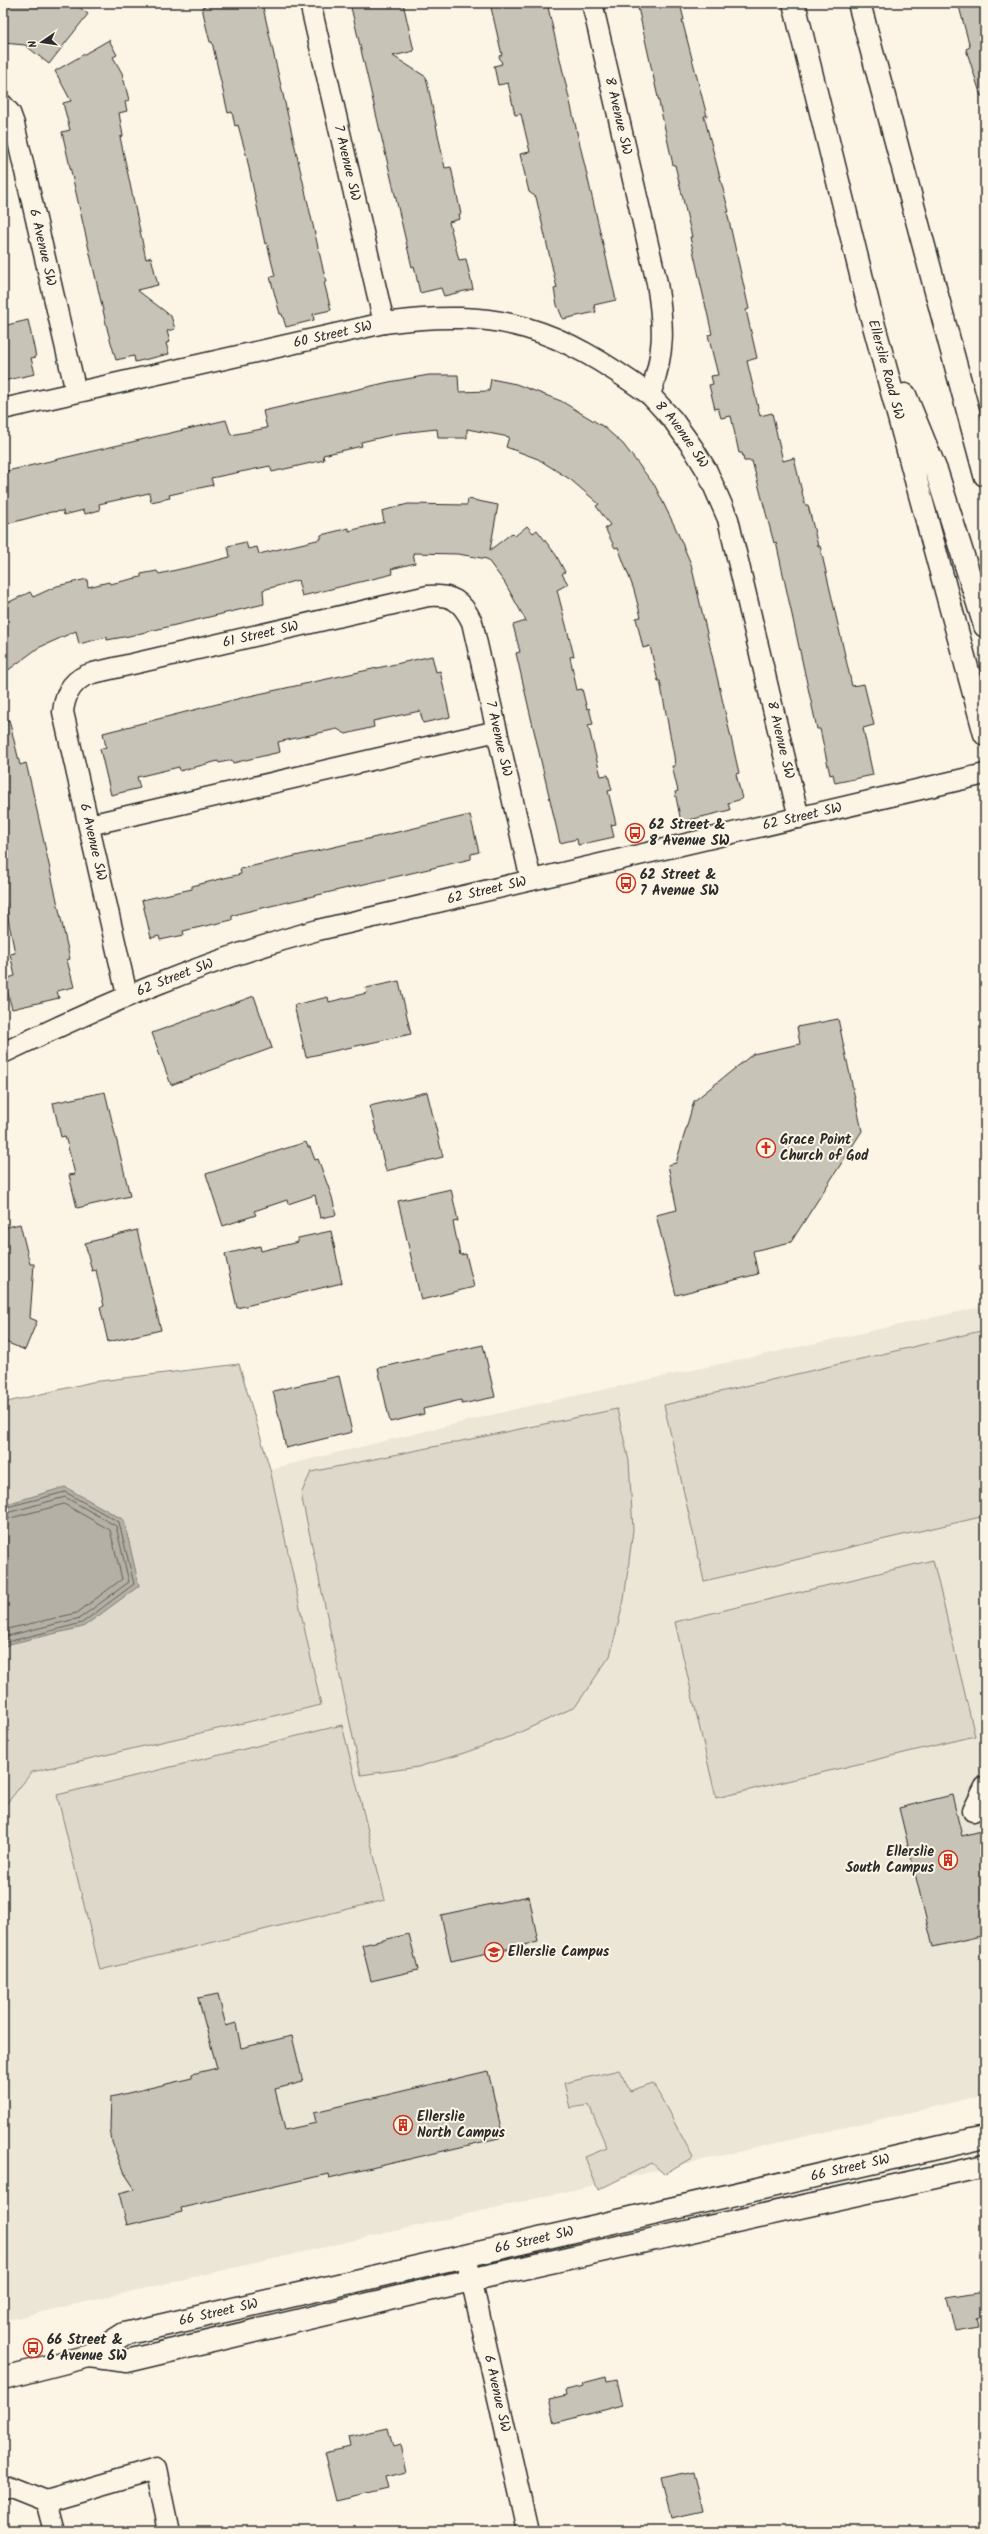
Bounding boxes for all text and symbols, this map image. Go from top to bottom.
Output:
north arrow [22,22,62,62]
text: N [24,39,43,49]
street label: 8 Avenue SW [599,75,638,157]
street label: 7 Avenue SW [328,123,366,203]
street label: 6 Avenue SW [23,207,62,288]
street label: 60 Street SW [291,315,374,354]
street label: Ellerslie Road SW [862,317,910,422]
street label: 8 Avenue SW [649,396,714,473]
street label: 61 Street SW [220,615,301,654]
street label: 7 Avenue SW [479,698,518,779]
street label: 8 Avenue SW [761,699,800,781]
street label: 62 Street SW [760,797,844,837]
street label: 6 Avenue SW [73,801,113,883]
place label: 62 Street & 8 Avenue SW [649,814,730,852]
bus stop icon: 62 Street & 8 Avenue SW [624,822,646,844]
place label: 62 Street & 7 Avenue SW [640,864,719,902]
street label: 62 Street SW [445,871,529,910]
bus stop icon: 62 Street & 7 Avenue SW [615,872,637,894]
street label: 62 Street SW [133,953,217,1002]
place label: Grace Point Church of God [780,1129,869,1167]
church icon: Grace Point Church of God [755,1137,777,1159]
place label: Ellerslie South Campus [845,1841,934,1879]
building icon: Ellerslie South Campus [937,1849,959,1871]
school or university icon: Ellerslie Campus [483,1941,505,1963]
place label: Ellerslie Campus [508,1941,610,1963]
place label: Ellerslie North Campus [417,2106,505,2144]
building icon: Ellerslie North Campus [392,2114,414,2136]
street label: 66 Street SW [808,2148,892,2188]
street label: 66 Street SW [492,2220,576,2260]
street label: 66 Street SW [177,2293,260,2332]
place label: 66 Street & 6 Avenue SW [47,2329,127,2367]
bus stop icon: 66 Street & 6 Avenue SW [22,2337,44,2359]
street label: 6 Avenue SW [478,2353,516,2434]

